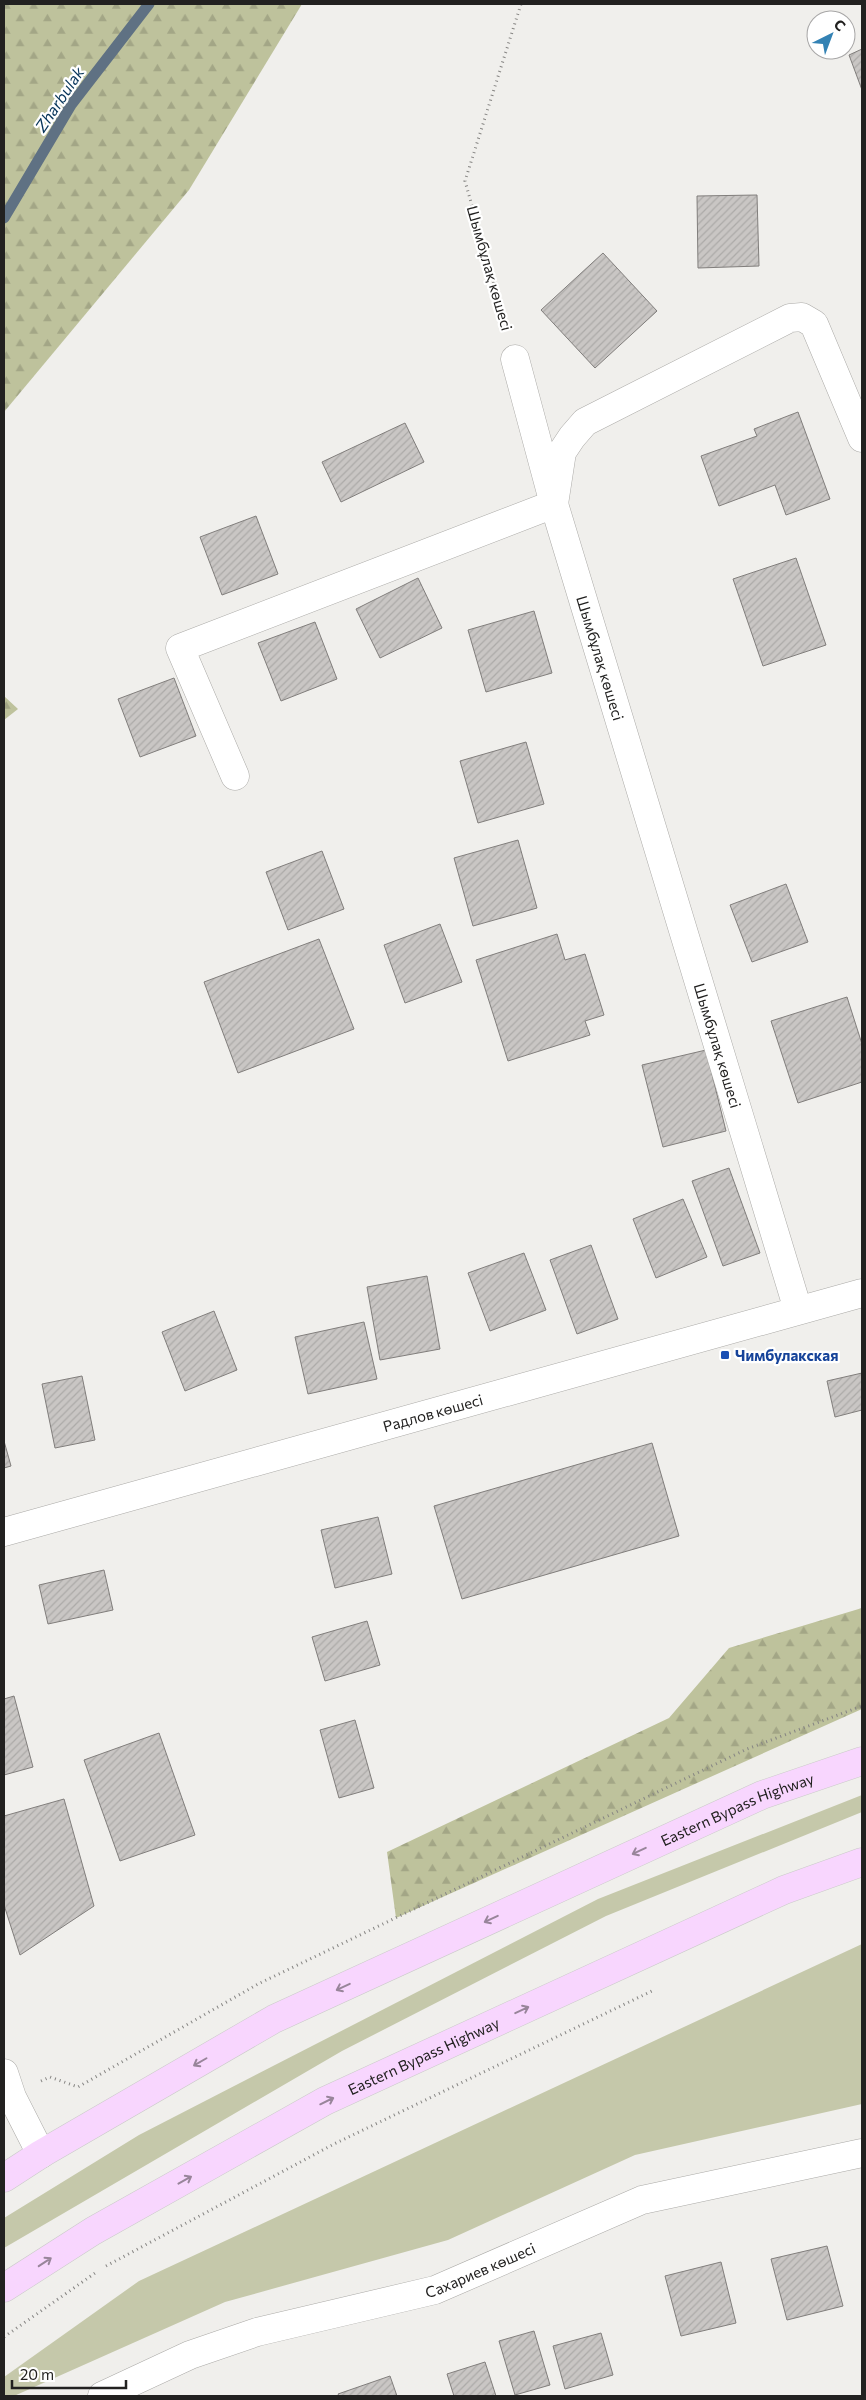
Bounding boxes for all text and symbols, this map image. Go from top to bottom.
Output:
north arrow [806,10,856,60]
text: С [831,15,849,34]
water label: Zharbulak [30,63,88,136]
street label: Шымбұлақ көшесі [464,203,516,333]
street label: Шымбұлақ көшесі [573,593,628,722]
street label: Шымбұлақ көшесі [691,981,745,1110]
place label: Чимбулакская [735,1346,838,1364]
marker: Чимбулакская [719,1349,731,1361]
street label: Радлов көшесі [381,1390,485,1435]
street label: Eastern Bypass Highway [658,1769,816,1849]
one-way arrow [632,1847,647,1857]
one-way arrow [484,1915,499,1924]
one-way arrow [336,1982,351,1992]
one-way arrow [514,2005,529,2015]
street label: Eastern Bypass Highway [345,2013,502,2098]
one-way arrow [193,2057,207,2067]
one-way arrow [319,2095,334,2105]
one-way arrow [177,2174,191,2184]
street label: Сахариев көшесі [423,2239,538,2301]
one-way arrow [37,2257,51,2267]
scale bar [12,2358,126,2390]
text: 20 m [20,2365,54,2383]

